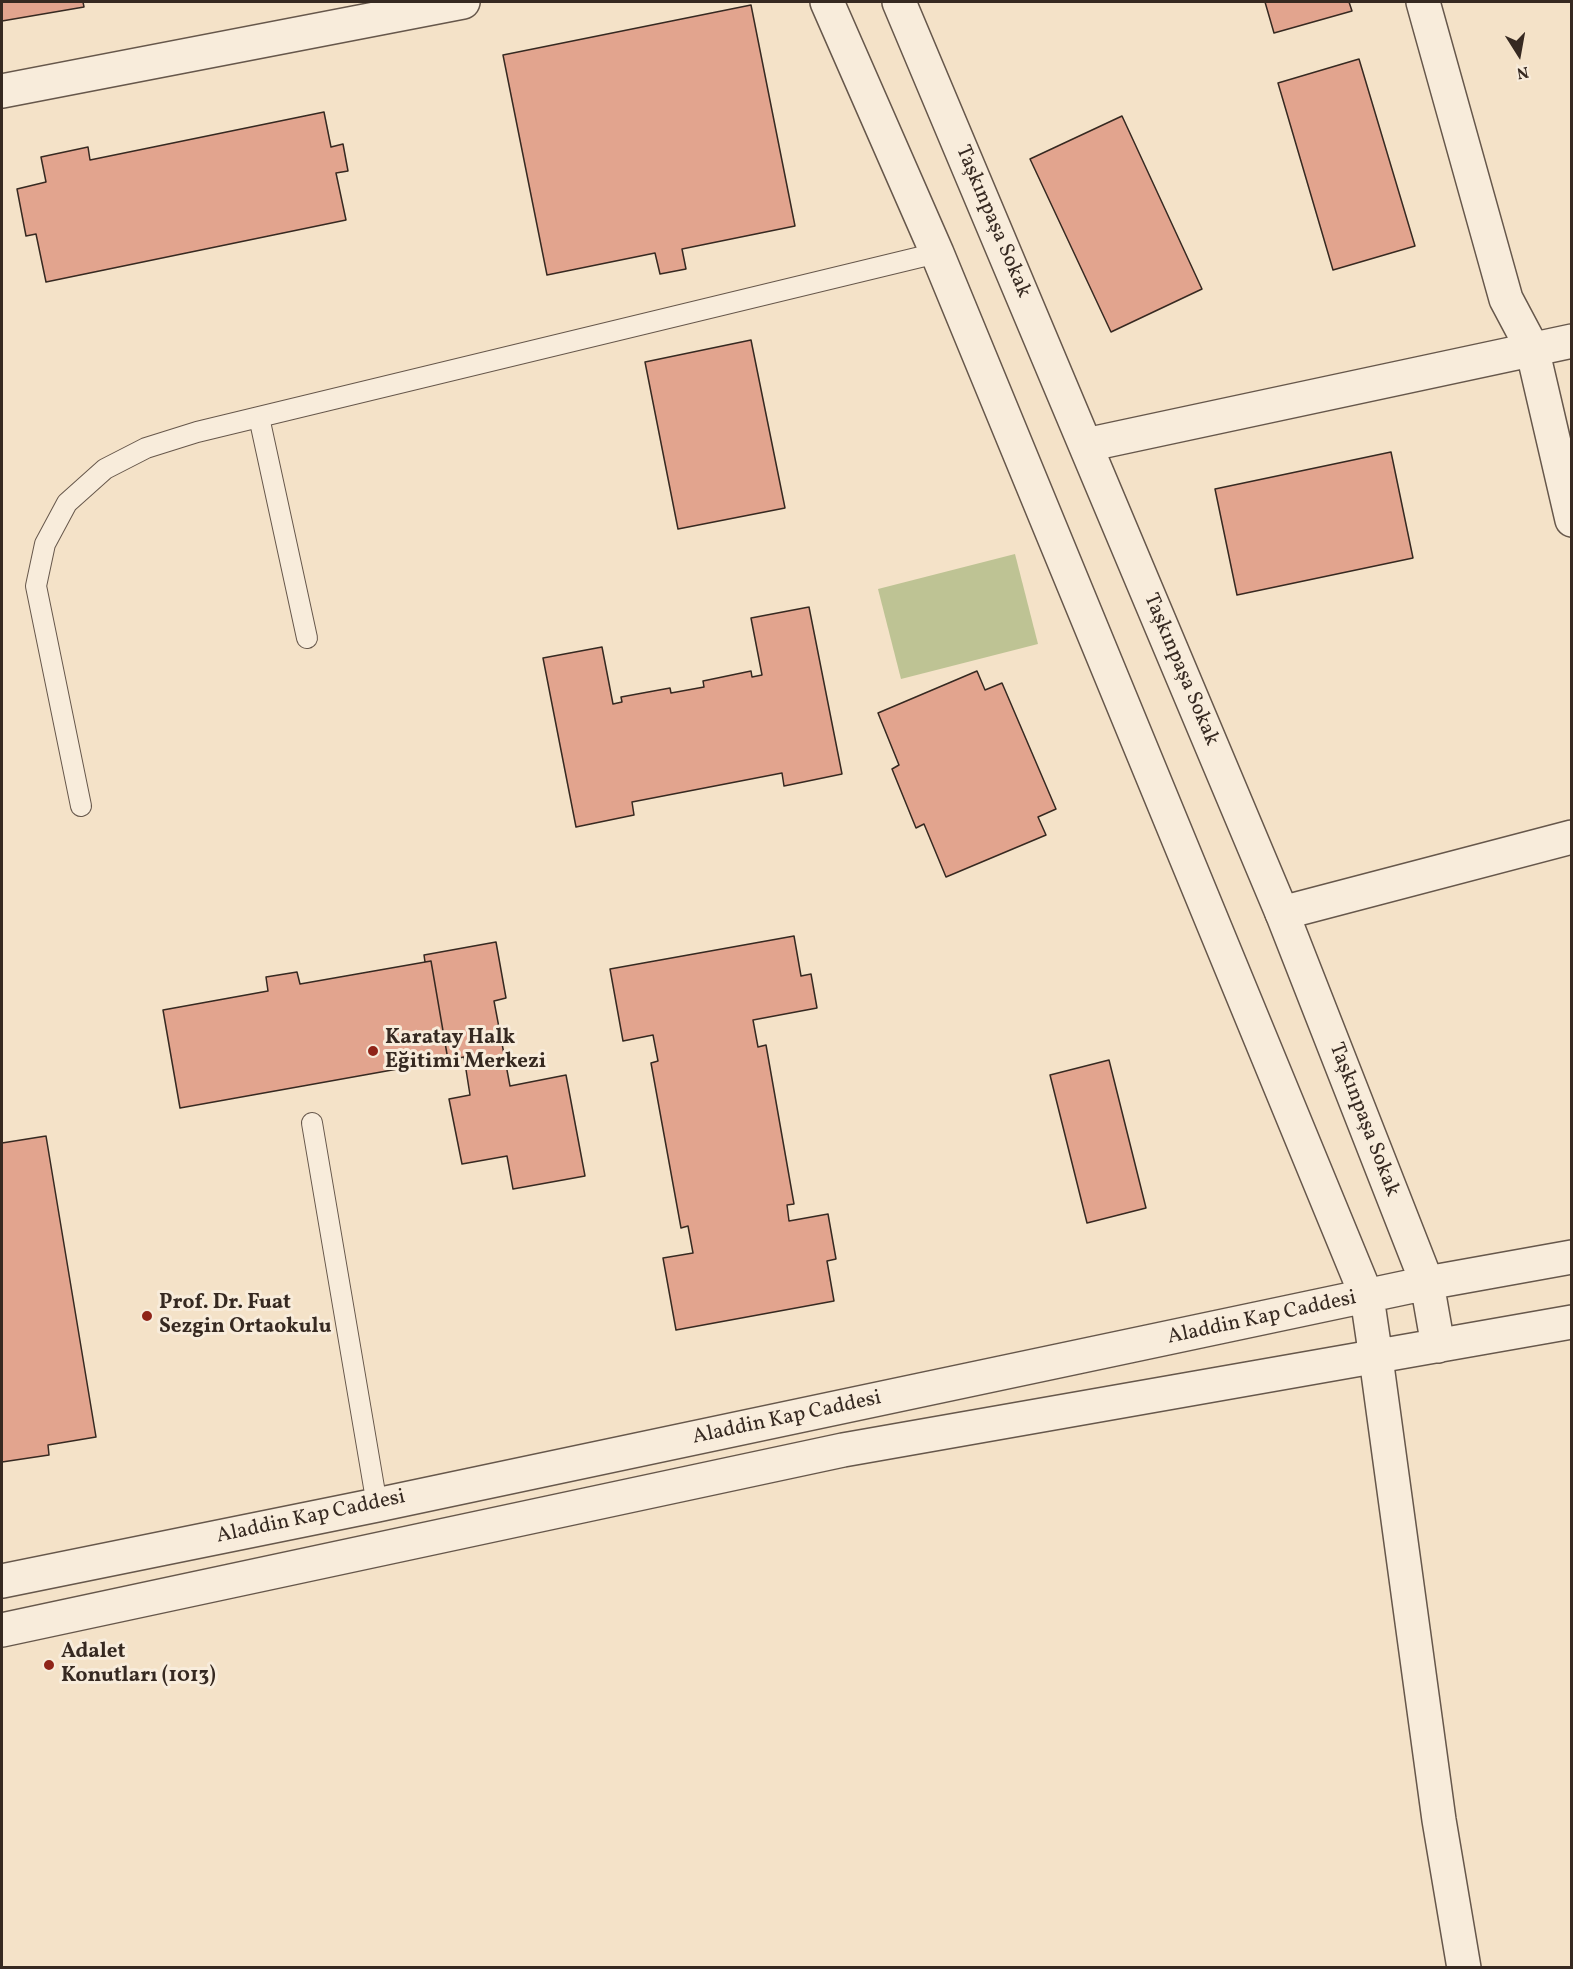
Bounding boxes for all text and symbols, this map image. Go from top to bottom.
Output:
north arrow [1489,24,1549,84]
text: N [1515,60,1530,84]
street label: Taşkınpaşa Sokak [949,142,1035,302]
street label: Taşkınpaşa Sokak [1137,590,1223,750]
place label: Karatay Halk Eğitimi Merkezi [385,1026,546,1076]
street label: Taşkınpaşa Sokak [1322,1039,1404,1201]
marker: Karatay Halk Eğitimi Merkezi [366,1044,380,1058]
street label: Aladdin Kap Caddesi [1165,1287,1359,1351]
place label: Prof. Dr. Fuat Sezgin Ortaokulu [159,1291,332,1341]
marker: Prof. Dr. Fuat Sezgin Ortaokulu [140,1309,154,1323]
street label: Aladdin Kap Caddesi [690,1387,884,1451]
street label: Aladdin Kap Caddesi [214,1486,408,1550]
place label: Adalet Konutları (1013) [61,1640,216,1690]
marker: Adalet Konutları (1013) [42,1658,56,1672]

